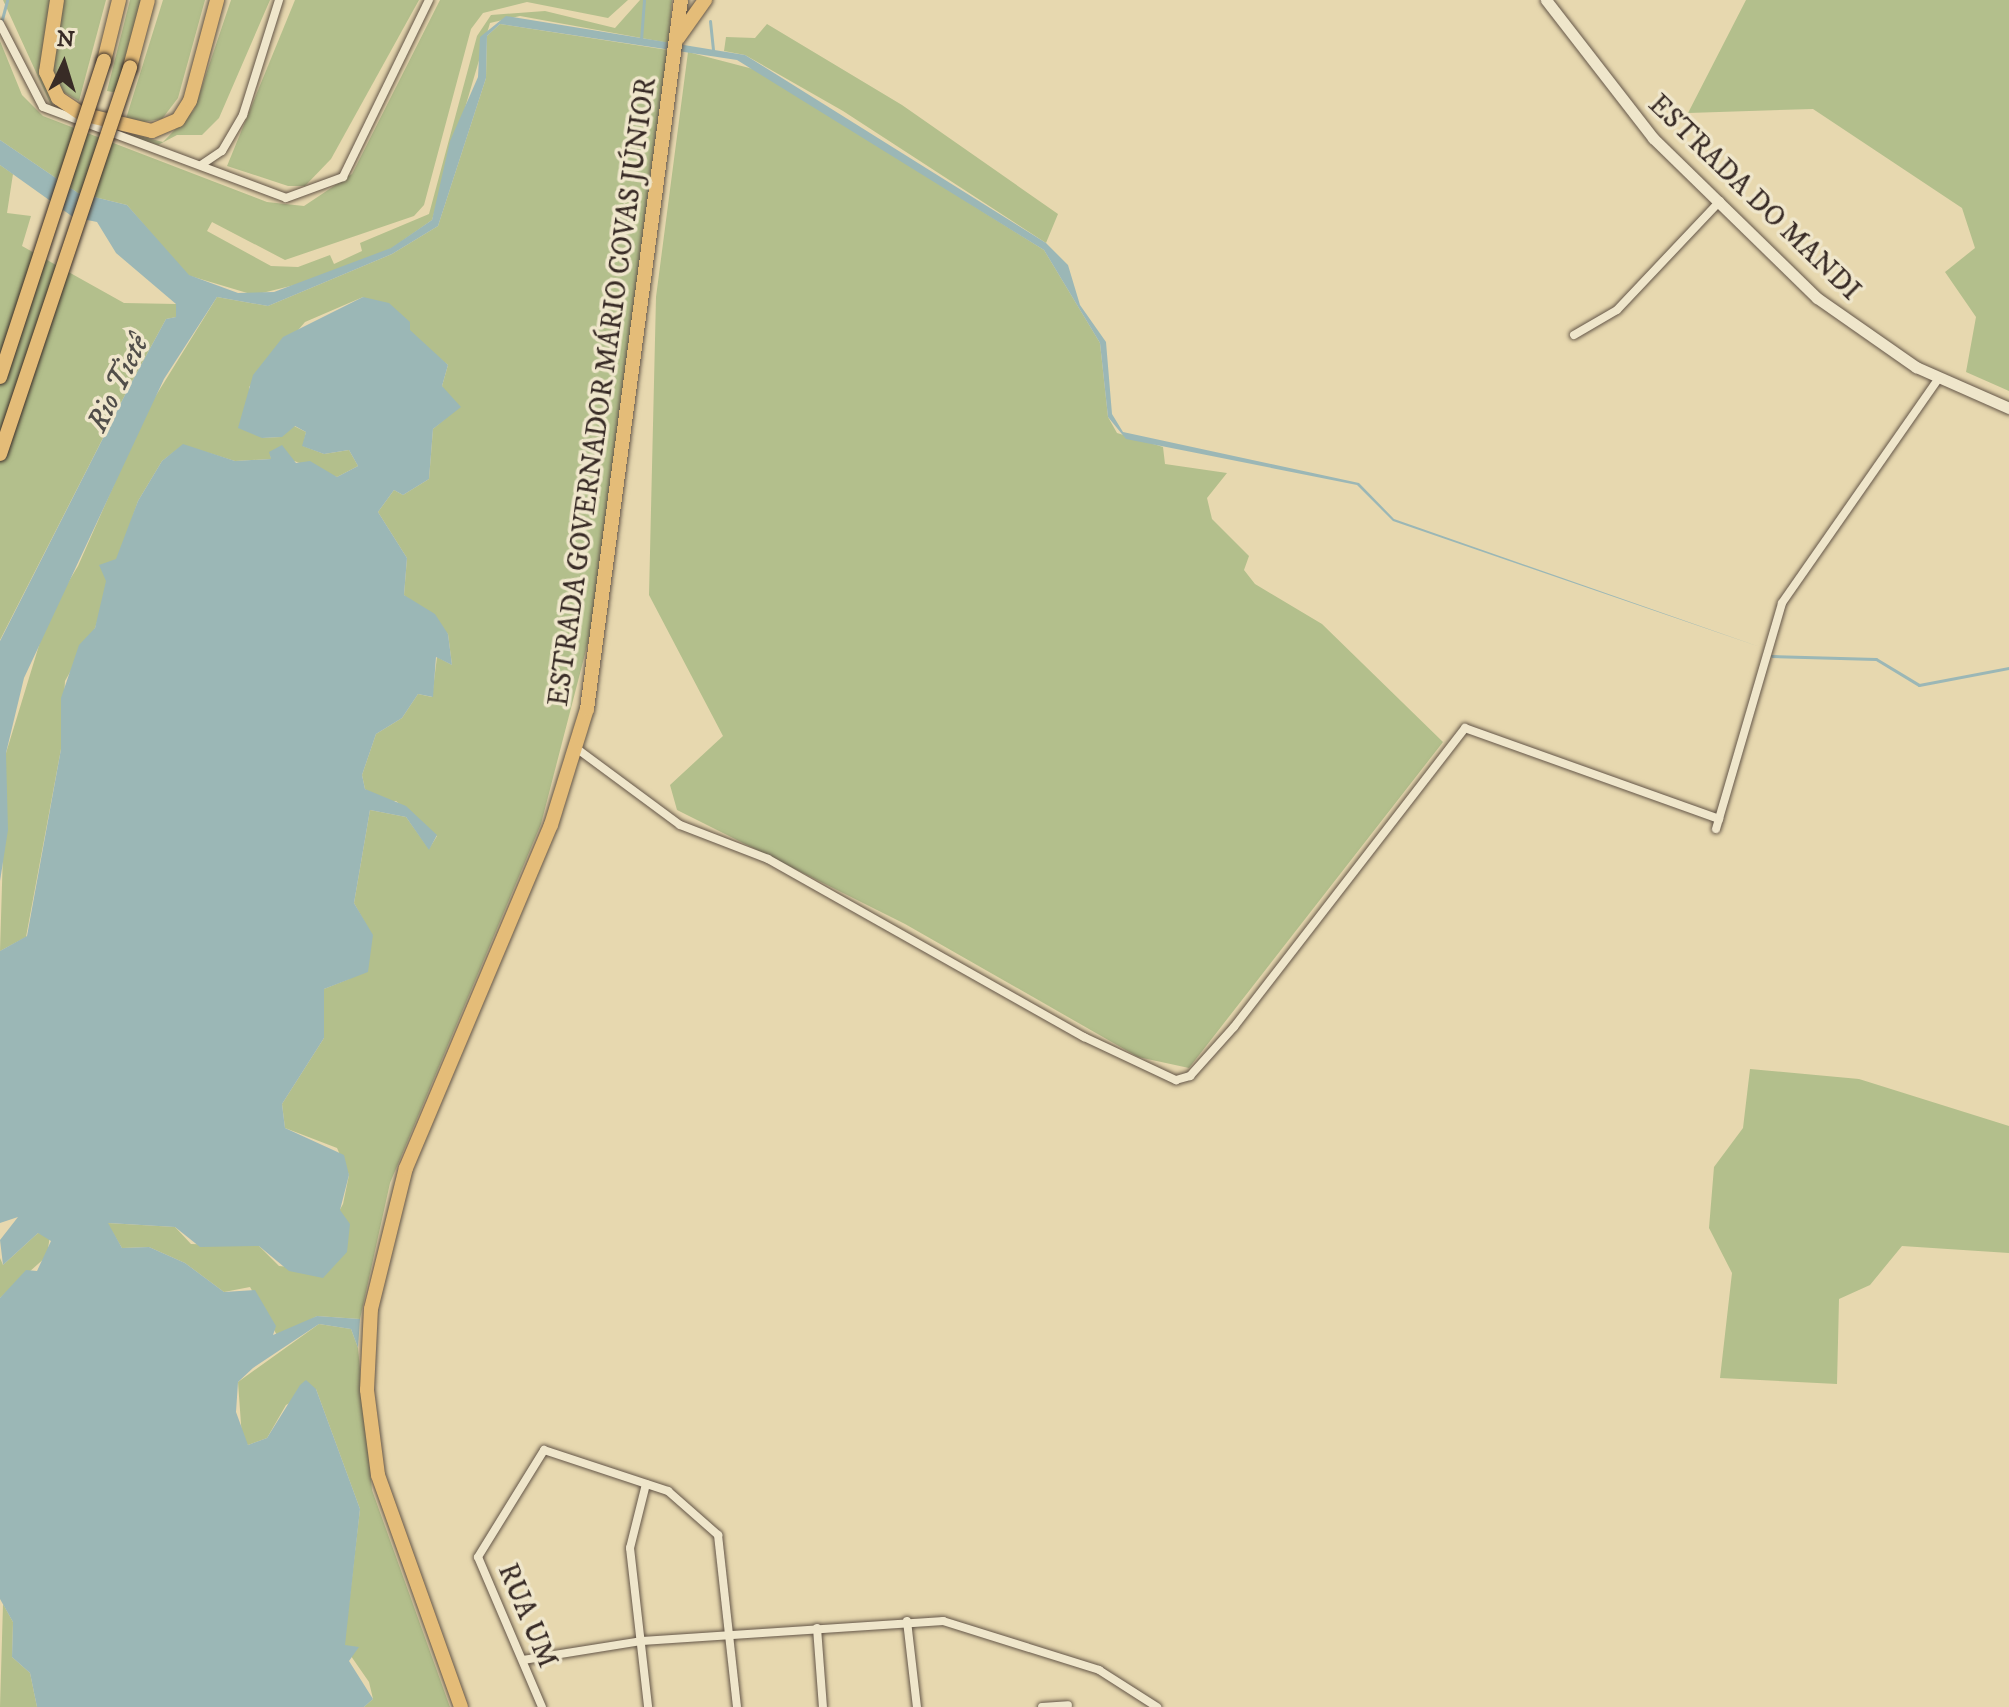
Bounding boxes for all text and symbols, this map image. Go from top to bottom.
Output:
north arrow [24,24,104,104]
text: N [56,25,76,54]
street label: ESTRADA GOVERNADOR MÁRIO COVAS JÚNIOR [542,75,664,709]
street label: ESTRADA DO MANDI [1641,88,1867,308]
water label: Rio Tietê [80,330,158,438]
street label: RUA UM [490,1559,564,1673]

